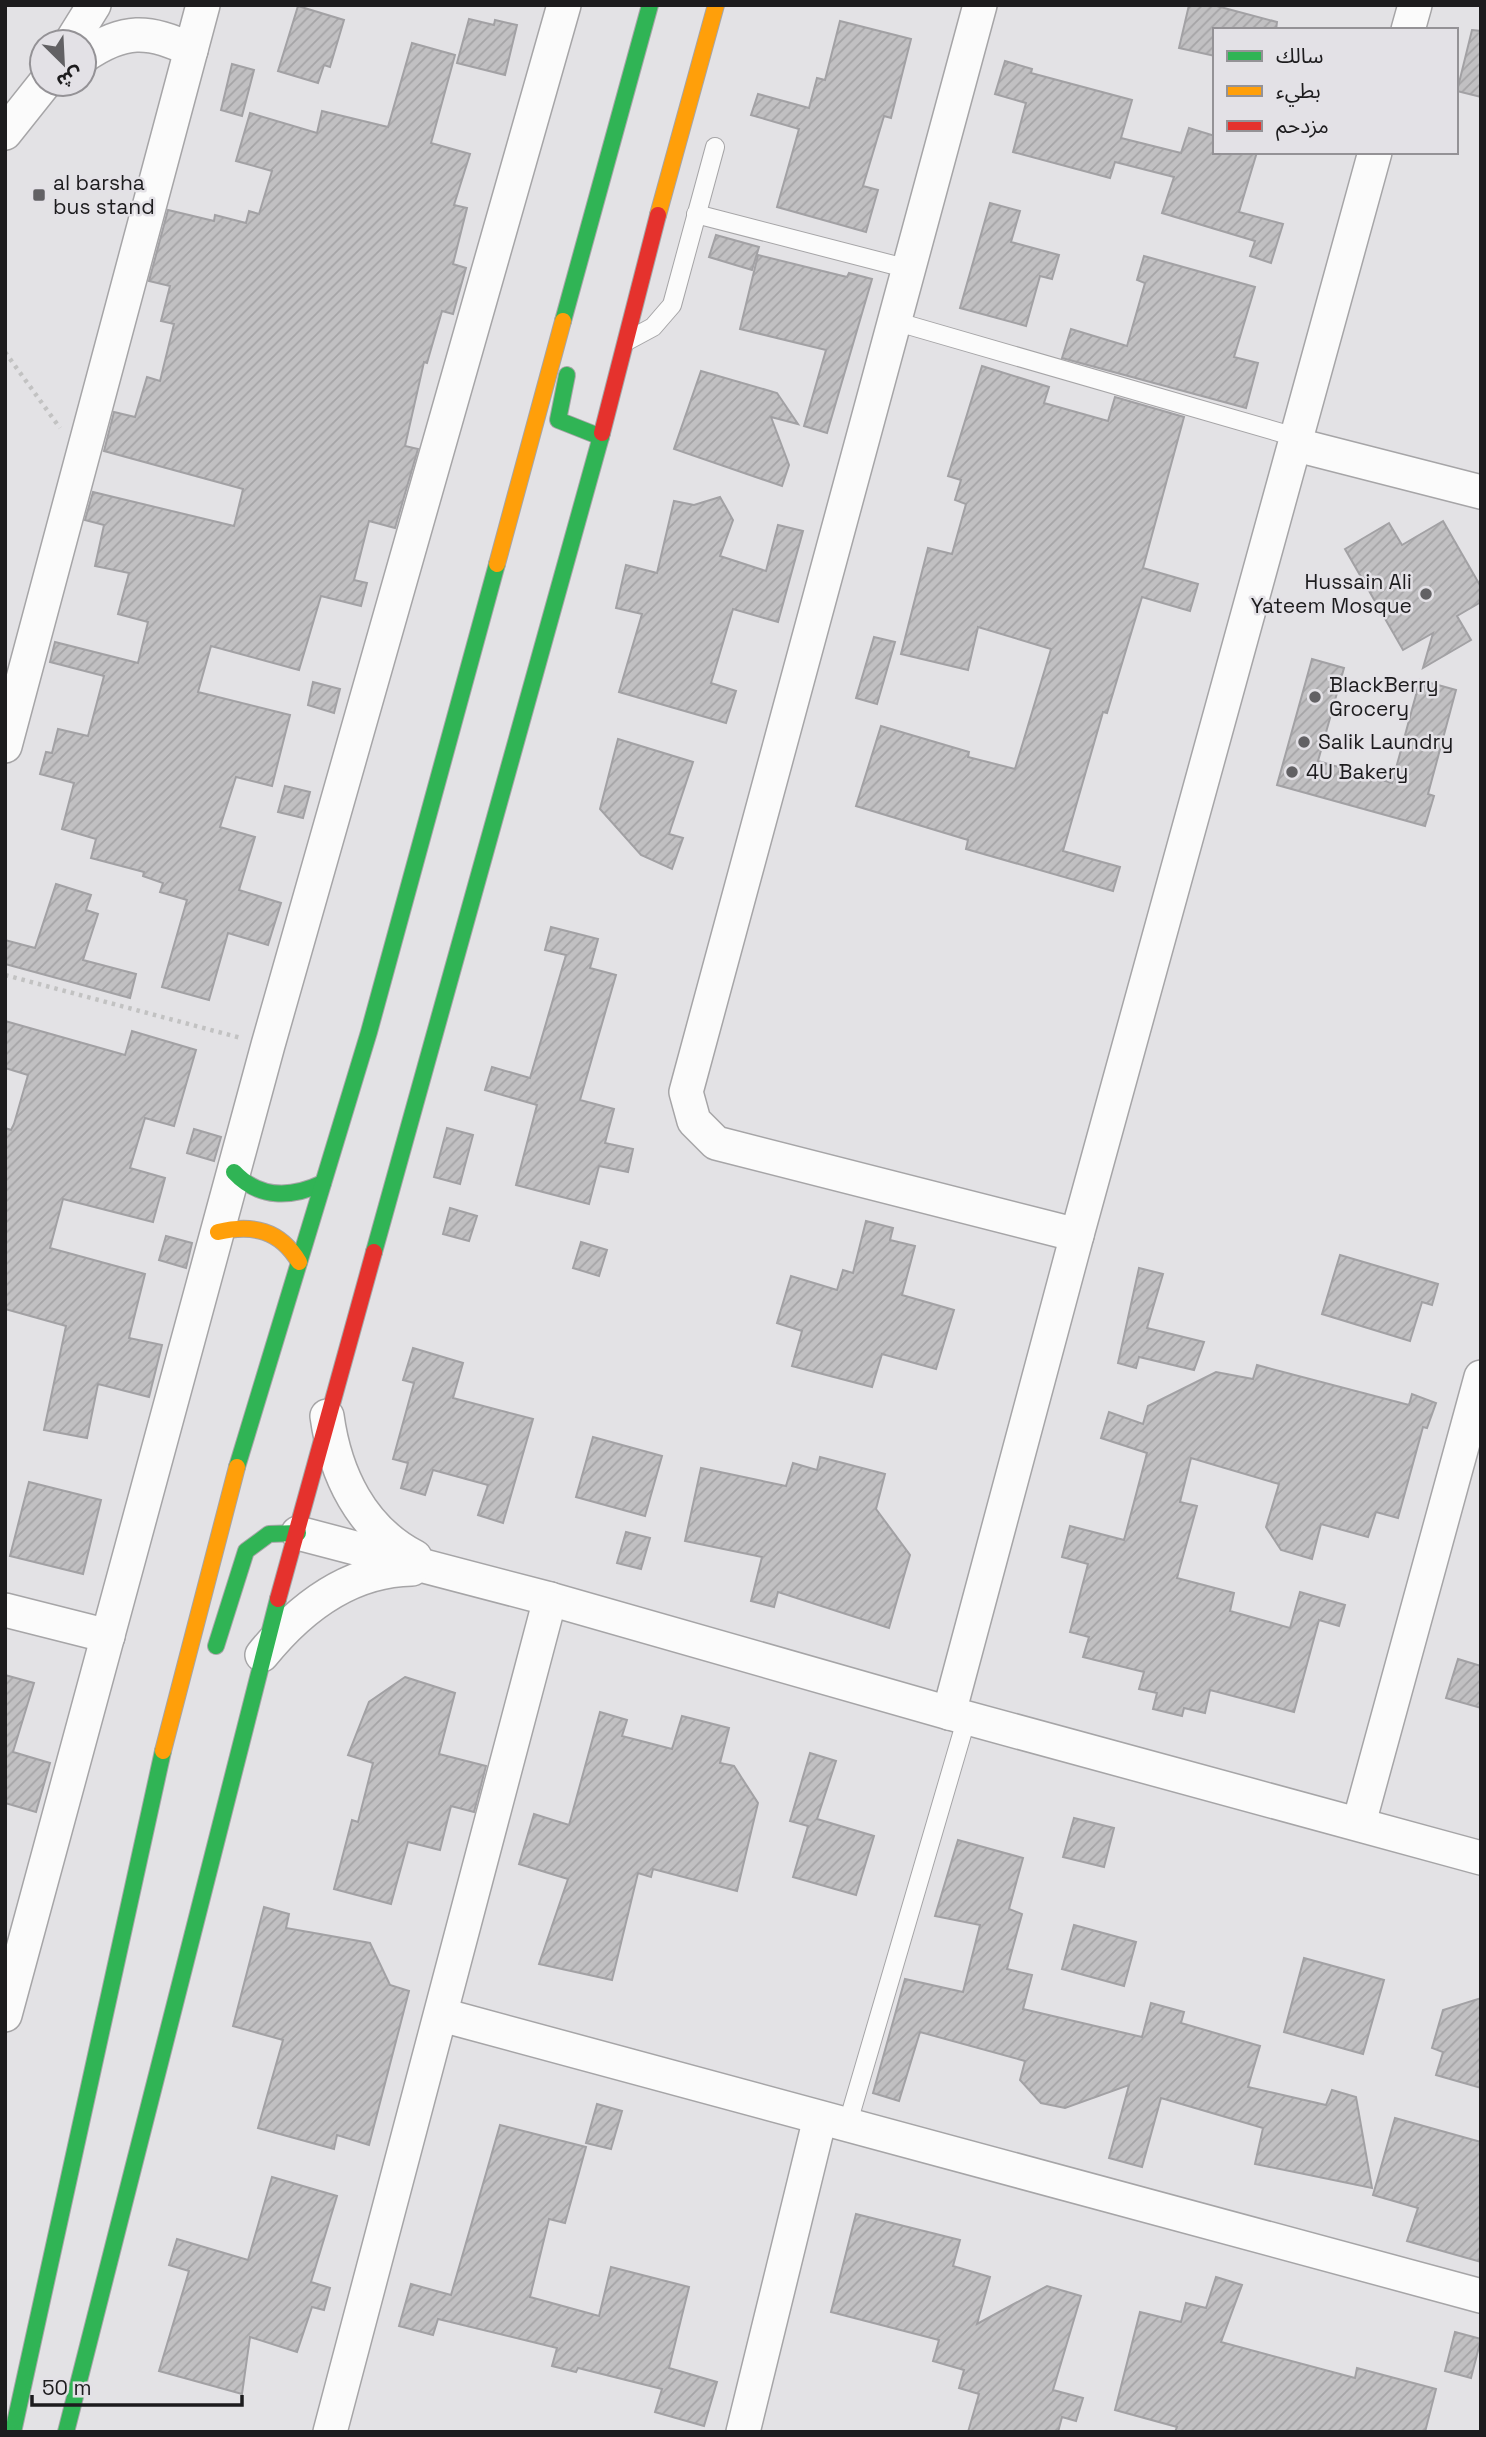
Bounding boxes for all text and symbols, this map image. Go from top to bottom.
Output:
north arrow [28,28,98,98]
legend [1213,28,1458,154]
text: سالك [1276,42,1323,69]
text: ش [53,61,87,95]
text: بطيء [1276,77,1321,107]
text: مزدحم [1276,112,1329,141]
place label: al barsha bus stand [53,169,155,220]
marker: al barsha bus stand [31,187,47,203]
place label: Hussain Ali Yateem Mosque [1251,568,1412,619]
marker: Hussain Ali Yateem Mosque [1418,586,1434,602]
place label: BlackBerry Grocery [1329,671,1439,722]
marker: BlackBerry Grocery [1307,689,1323,705]
place label: Salik Laundry [1318,728,1453,755]
marker: Salik Laundry [1296,734,1312,750]
place label: 4U Bakery [1306,758,1408,785]
marker: 4U Bakery [1284,764,1300,780]
scale bar [32,2364,242,2408]
text: 50 m [42,2374,92,2401]

